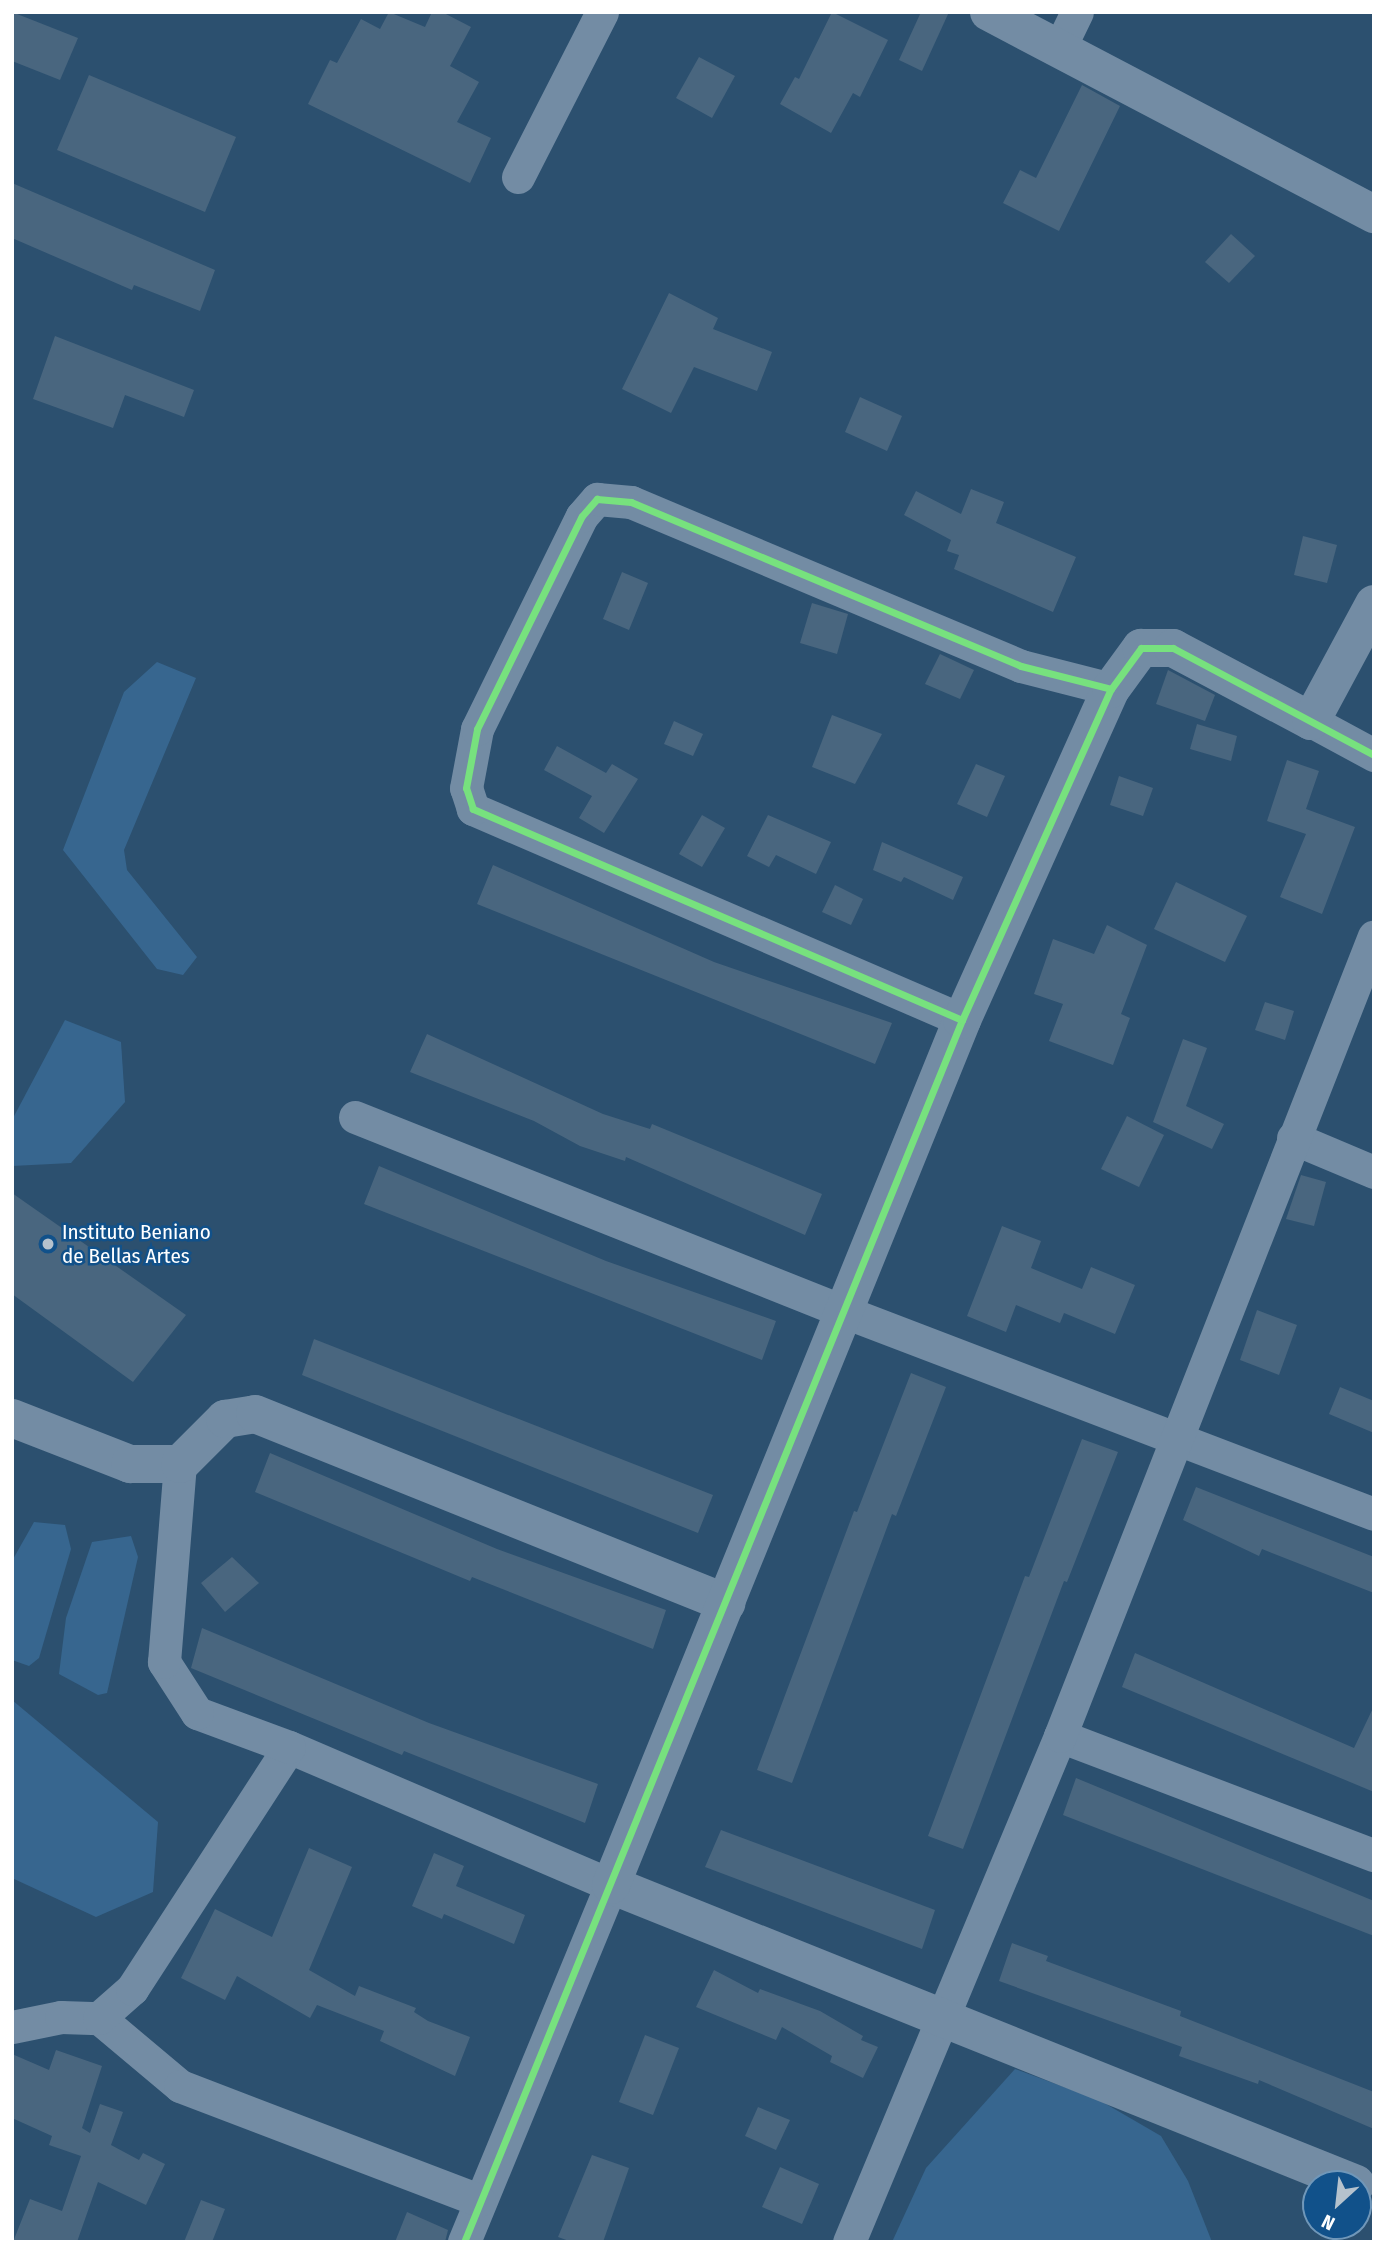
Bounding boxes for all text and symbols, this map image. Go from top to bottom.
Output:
place label: Instituto Beniano de Bellas Artes [62,1219,211,1269]
marker: Instituto Beniano de Bellas Artes [40,1236,56,1252]
north arrow [1302,2170,1372,2240]
text: N [1318,2210,1338,2235]

